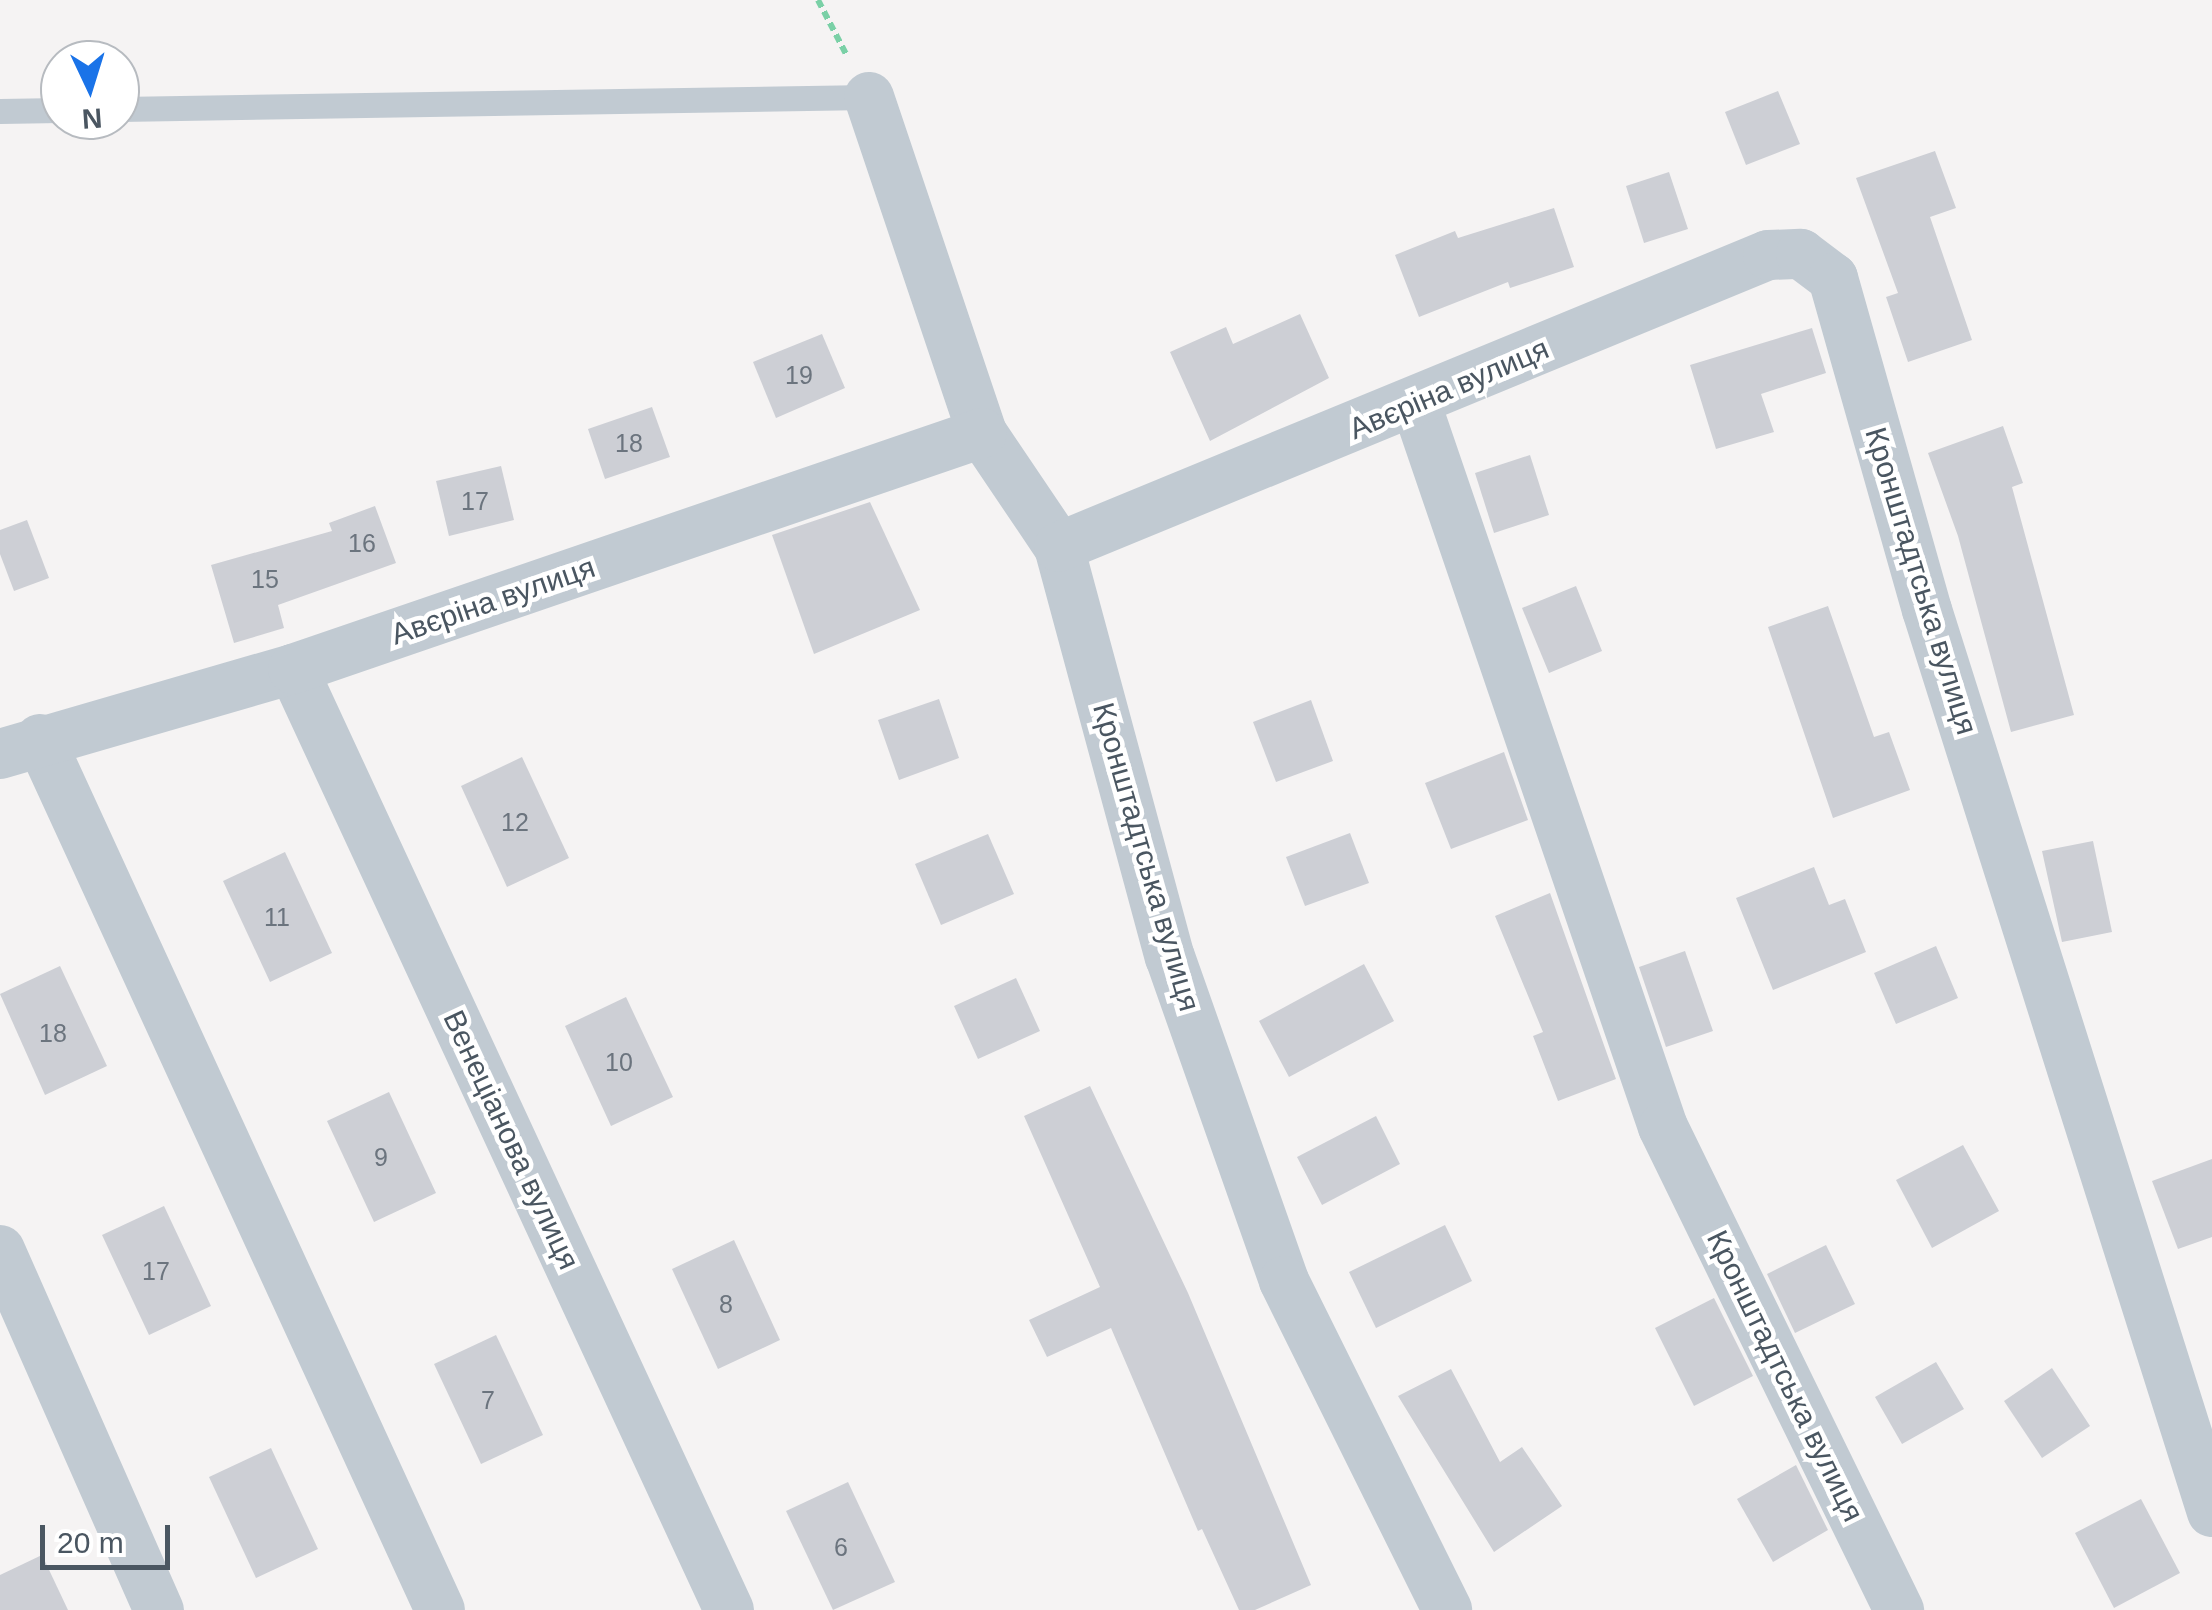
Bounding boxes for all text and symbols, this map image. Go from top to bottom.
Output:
north arrow [40,40,140,140]
text: N [81,102,103,135]
street label: Авєріна вулиця [1344,331,1554,447]
house number: 19 [785,360,813,390]
street label: Кронштадтська вулиця [1857,423,1985,739]
house number: 18 [615,428,643,458]
house number: 17 [461,486,489,516]
house number: 16 [348,528,376,558]
street label: Авєріна вулиця [386,549,600,653]
house number: 15 [251,564,279,594]
street label: Кронштадтська вулиця [1085,699,1207,1015]
house number: 12 [501,807,529,837]
house number: 11 [264,902,290,932]
street label: Венеціанова вулиця [435,1005,587,1275]
house number: 18 [39,1018,67,1048]
house number: 10 [605,1047,633,1077]
house number: 9 [374,1142,388,1172]
street label: Кронштадтська вулиця [1699,1225,1871,1527]
house number: 17 [142,1256,170,1286]
house number: 8 [719,1289,733,1319]
house number: 7 [481,1385,495,1415]
scale bar [45,1505,175,1567]
text: 20 m [57,1526,124,1559]
house number: 6 [834,1532,848,1562]

